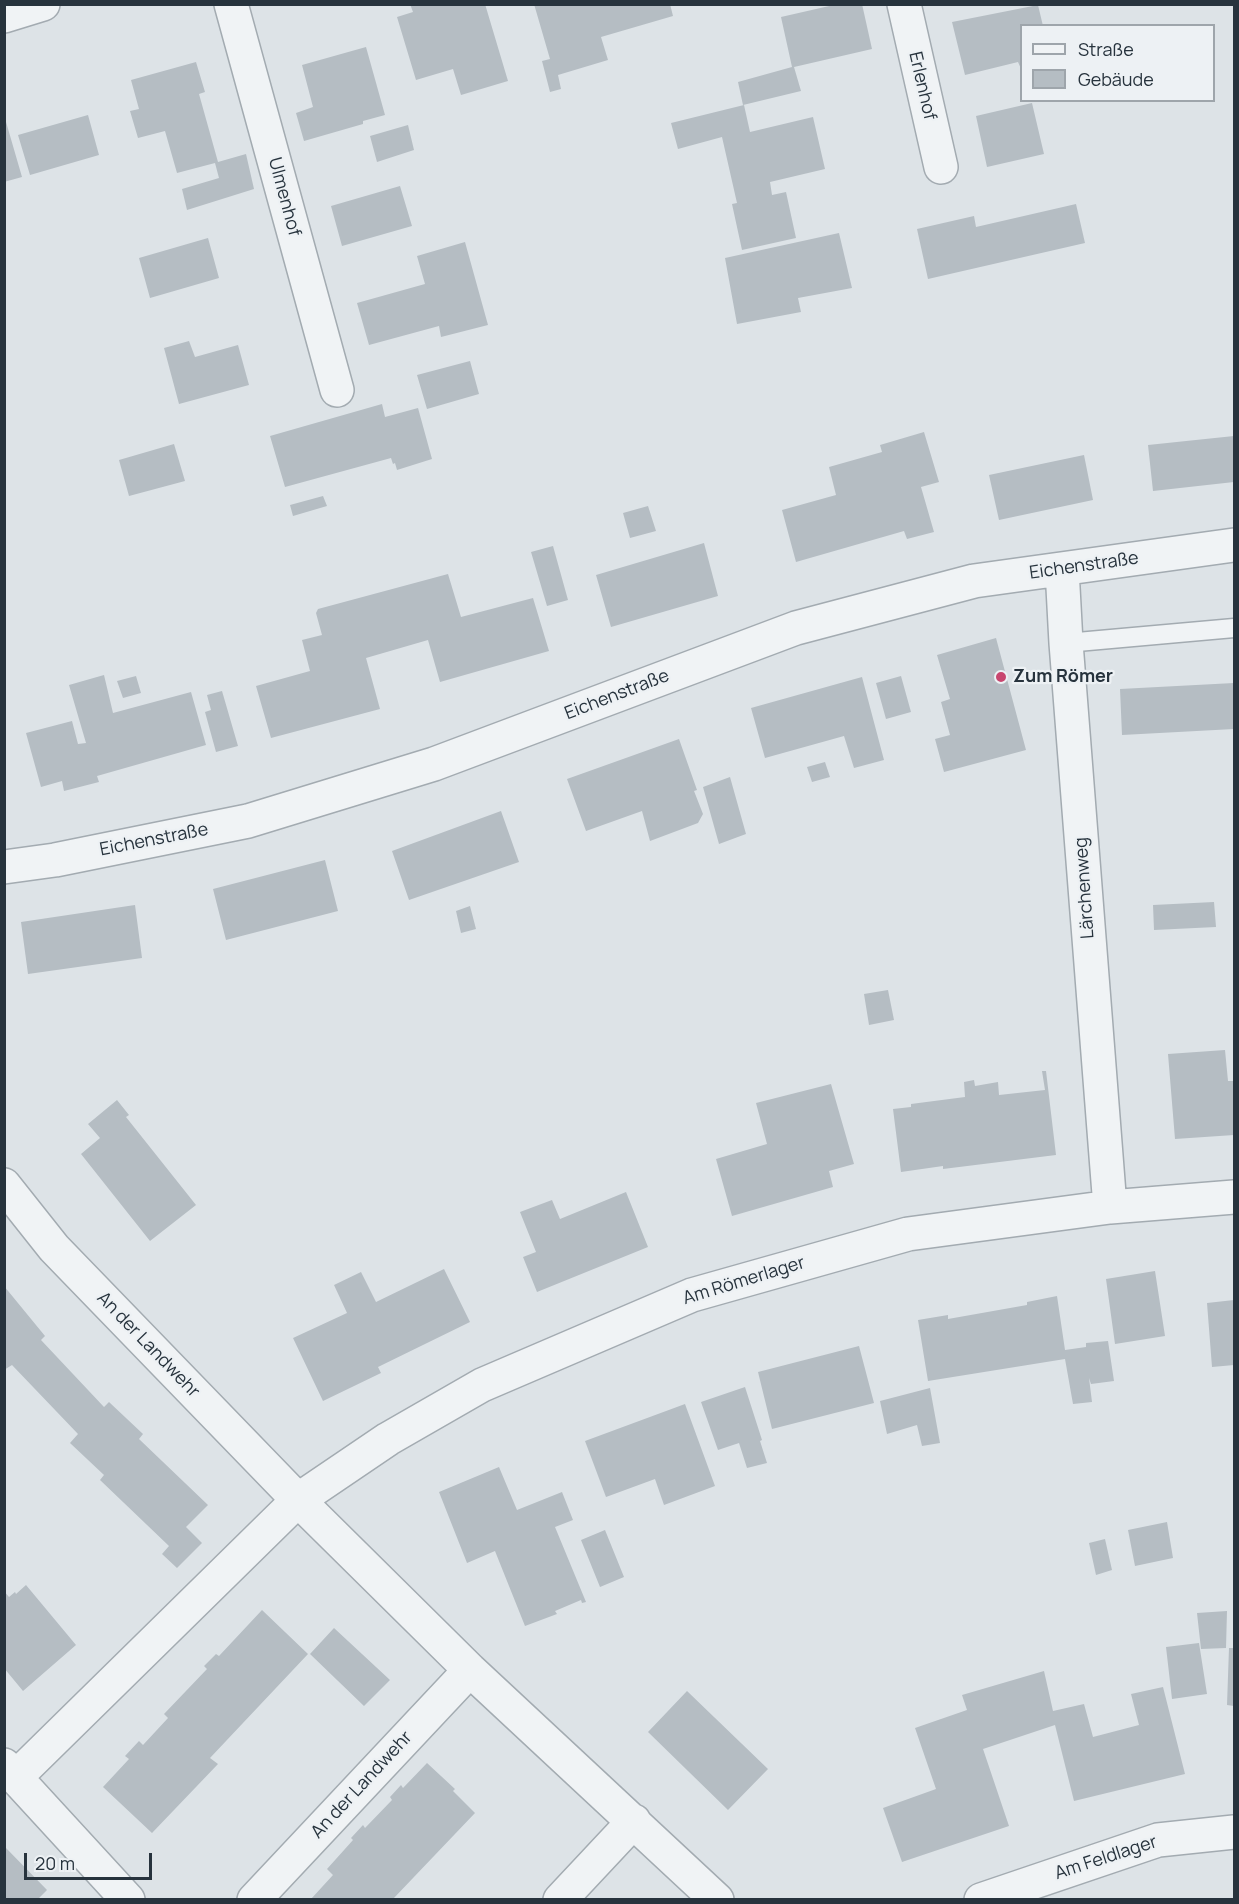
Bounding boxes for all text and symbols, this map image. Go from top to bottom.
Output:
legend [1020,24,1215,102]
text: Straße [1078,37,1134,61]
street label: Erlenhof [904,50,940,122]
text: Gebäude [1078,67,1154,91]
street label: Ulmenhof [263,155,305,239]
street label: Eichenstraße [1028,548,1140,584]
street label: Eichenstraße [562,665,672,725]
place label: Zum Römer [1013,666,1113,688]
marker: Zum Römer [994,670,1008,684]
street label: Eichenstraße [98,819,210,861]
street label: Lärchenweg [1071,837,1099,939]
street label: Am Römerlager [680,1252,808,1310]
street label: An der Landwehr [92,1288,204,1402]
street label: An der Landwehr [307,1727,417,1843]
street label: Am Feldlager [1052,1831,1160,1885]
scale bar [27,1841,154,1879]
text: 20 m [35,1851,75,1875]

